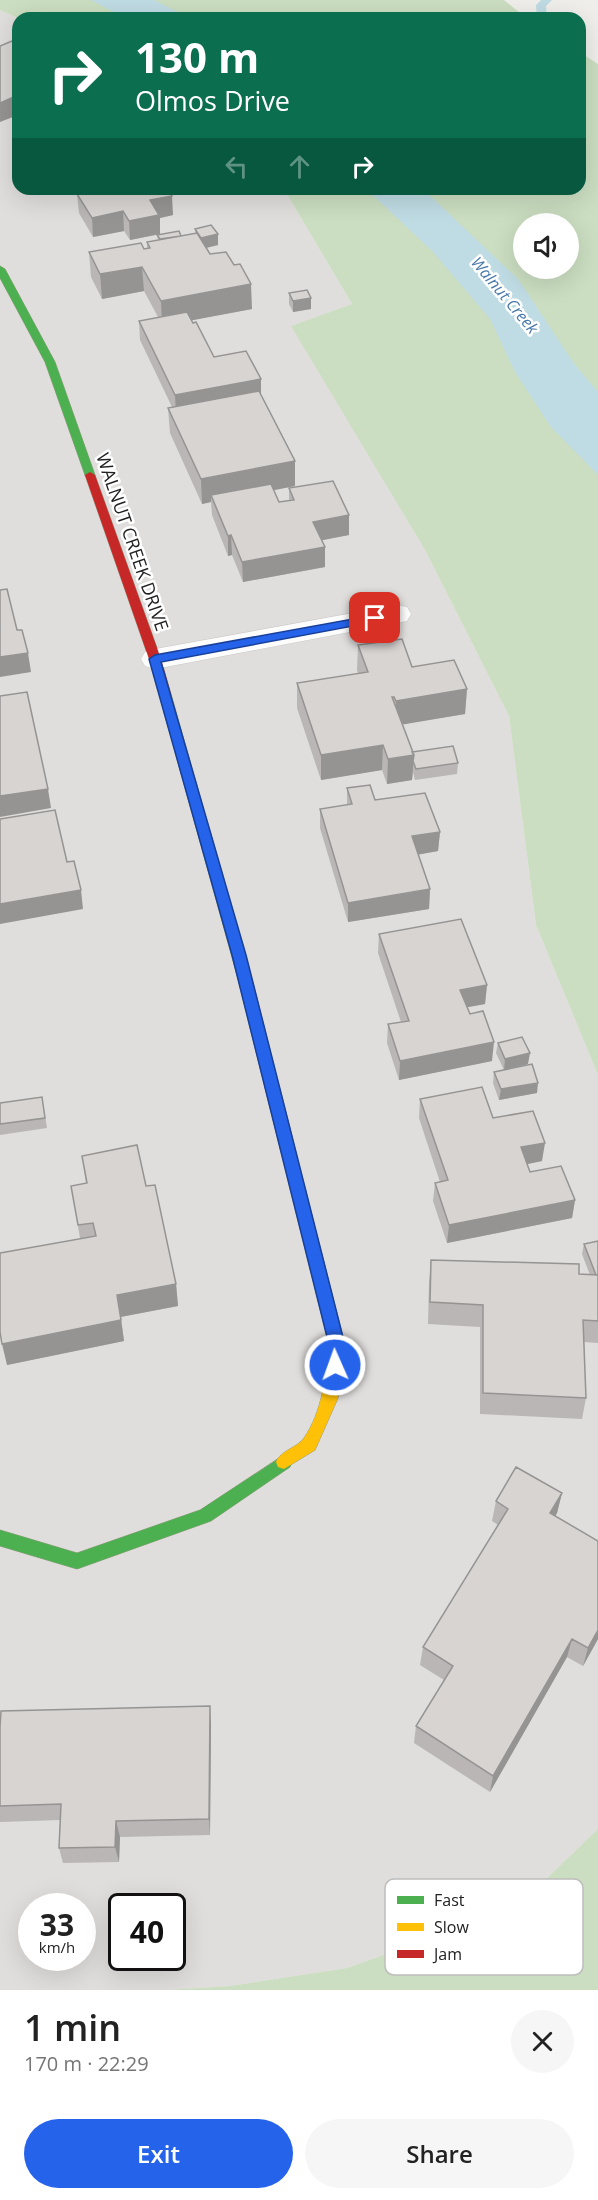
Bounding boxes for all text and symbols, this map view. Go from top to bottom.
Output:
text: 130 m [135,28,259,85]
icon: right [36,36,114,114]
text: Olmos Drive [135,82,290,119]
icon: left [220,150,253,183]
icon: ahead [283,150,316,183]
icon: right [346,150,379,183]
map controls [513,213,579,279]
button: sound [513,213,579,279]
water label: Walnut Creek [466,252,544,339]
street label: WALNUT CREEK DRIVE [91,449,175,634]
pin [349,592,400,643]
icon: arrive [358,601,391,634]
position arrow [303,1333,367,1397]
legend [385,1879,583,1975]
text: Fast [434,1889,465,1911]
speed limit sign: 40 [108,1893,186,1971]
text: 33 [40,1904,74,1945]
text: Slow [434,1916,469,1938]
text: km/h [39,1937,75,1957]
text: Jam [432,1943,462,1965]
text: 1 min [24,2003,121,2052]
button: close [511,2010,574,2073]
text: 170 m · 22:29 [24,2050,149,2077]
button: Exit [24,2119,293,2188]
button: Share [305,2119,574,2188]

